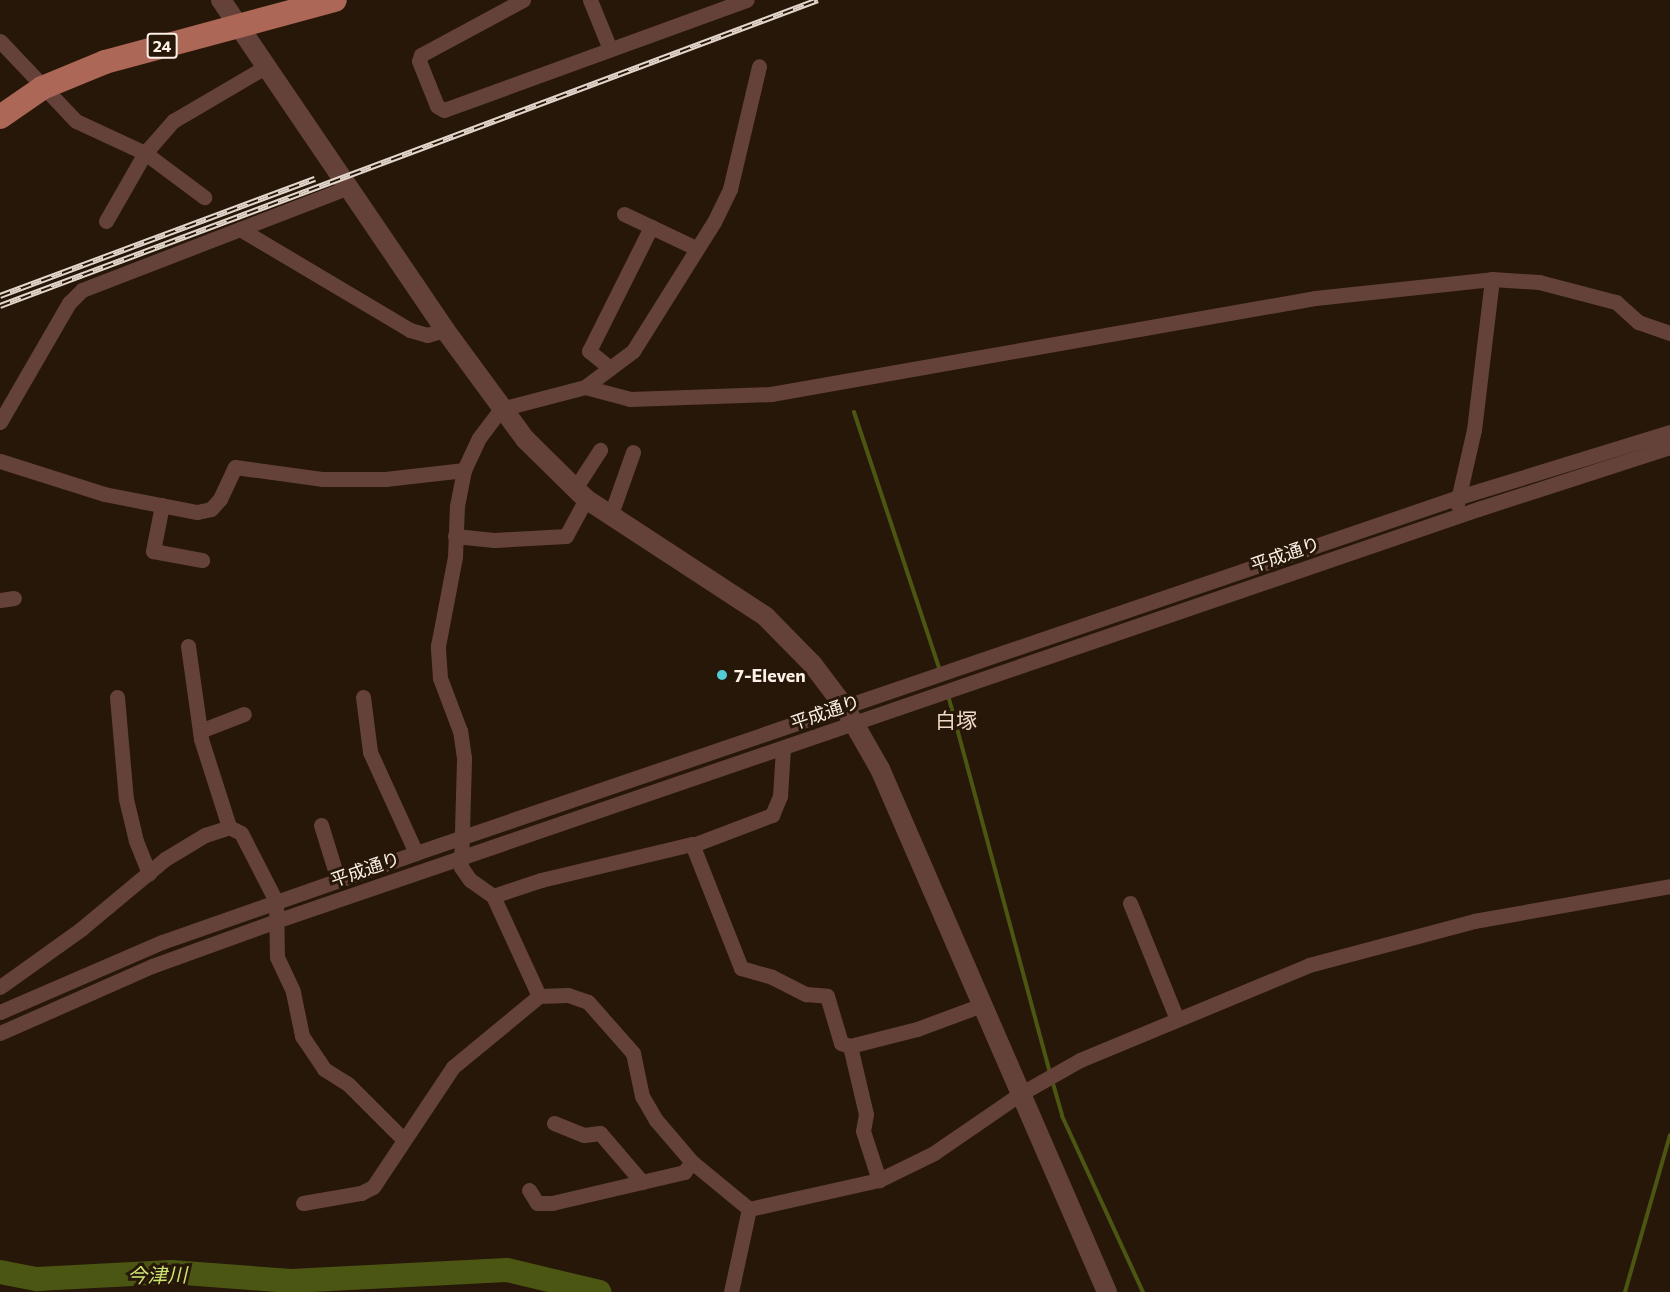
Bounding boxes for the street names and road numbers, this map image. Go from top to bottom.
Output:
road number: 24 [146,33,178,59]
street label: 平成通り [1247,532,1323,576]
street label: 平成通り [787,690,863,734]
street label: 平成通り [327,847,403,891]

